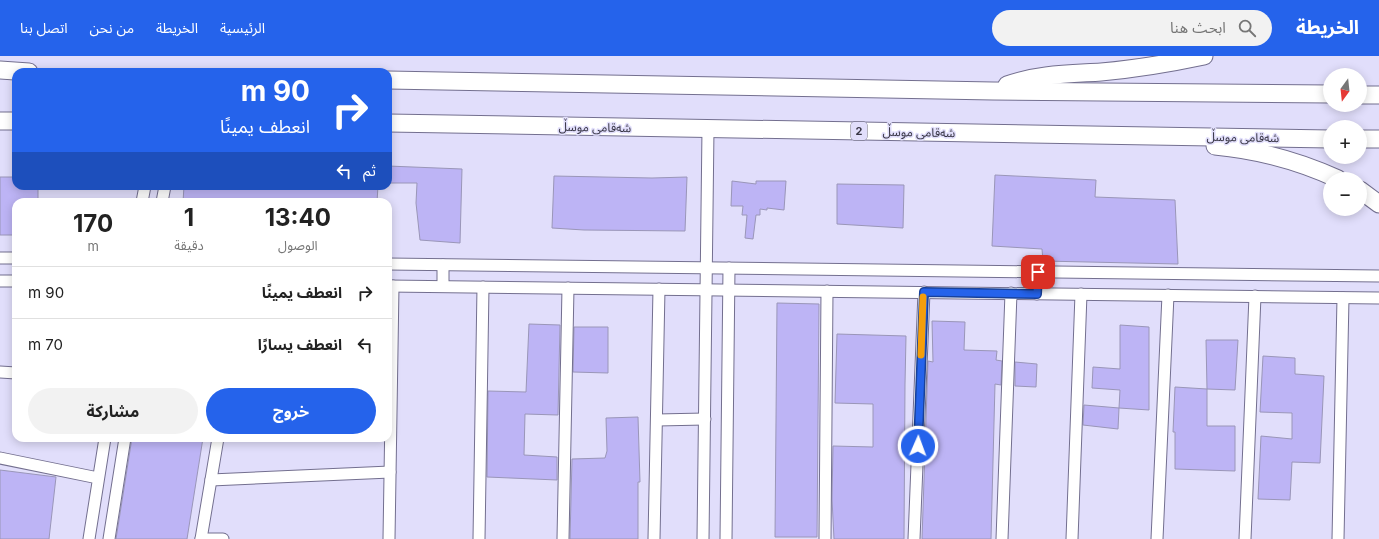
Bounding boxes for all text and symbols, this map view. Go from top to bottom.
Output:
search box [992,10,1272,46]
text: الخريطة [1296,16,1359,39]
icon: search [1236,17,1258,39]
text: ابحث هنا [1170,18,1226,37]
text: اتصل بنا [20,19,68,36]
text: من نحن [90,19,134,36]
text: الخريطة [156,19,198,36]
text: الرئيسية [220,19,265,36]
north arrow [1323,68,1367,112]
map controls [1323,68,1367,216]
text: 90 m [241,74,310,108]
icon: right [324,84,376,136]
text: انعطف يمينًا [220,116,310,137]
street label: شەقامی موسڵ [558,118,632,135]
button: + [1323,120,1367,164]
road number: 2 [851,122,867,140]
street label: شەقامی موسڵ [882,123,956,140]
street label: شەقامی موسڵ [1206,128,1280,145]
icon: left [333,160,355,182]
text: ثم [363,161,376,180]
button: − [1323,172,1367,216]
text: 1 [184,203,194,232]
text: 13:40 [265,203,331,232]
text: 170 [73,209,113,238]
text: دقيقة [174,237,204,253]
text: الوصول [278,237,318,253]
text: m [87,238,99,254]
pin [1021,255,1055,289]
icon: arrive [1027,261,1049,283]
icon: right [354,282,376,304]
text: 90 m [28,283,64,302]
text: انعطف يمينًا [262,283,342,302]
icon: left [354,334,376,356]
text: 70 m [28,335,63,354]
text: انعطف يسارًا [258,335,342,354]
button: مشاركة [28,388,198,434]
button: خروج [206,388,376,434]
position arrow [897,425,939,467]

